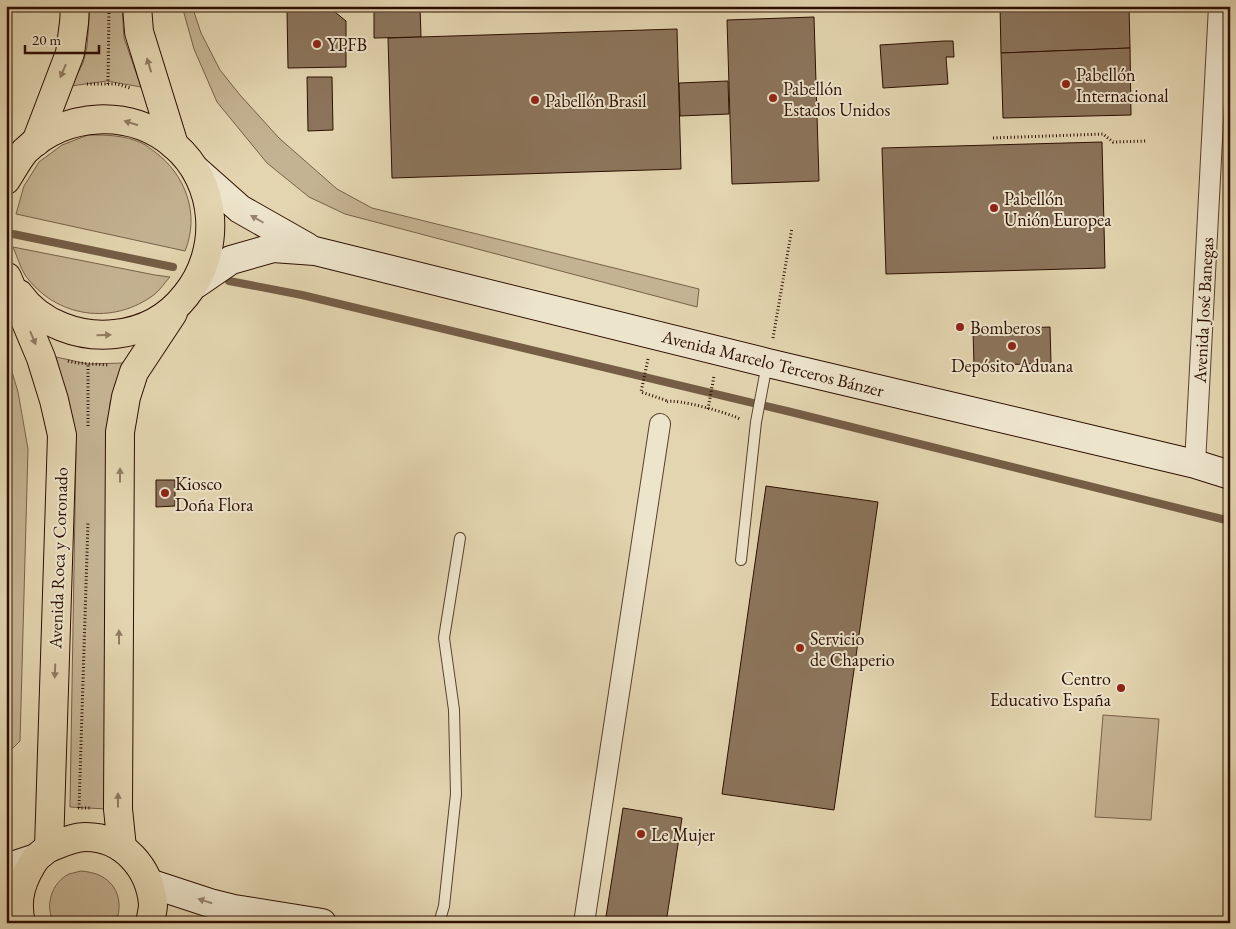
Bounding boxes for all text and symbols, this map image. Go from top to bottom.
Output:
scale bar [25,22,99,54]
text: 20 m [32,30,61,49]
place label: YPFB [327,33,367,56]
marker: YPFB [311,38,323,50]
one-way arrow [145,57,153,72]
place label: Pabellón Internacional [1076,63,1169,107]
one-way arrow [58,64,66,78]
place label: Pabellón Estados Unidos [783,77,890,121]
marker: Pabellón Internacional [1060,78,1072,90]
place label: Pabellón Brasil [545,89,646,112]
marker: Pabellón Estados Unidos [767,92,779,104]
marker: Pabellón Brasil [529,94,541,106]
one-way arrow [123,119,138,127]
place label: Pabellón Unión Europea [1004,187,1112,231]
marker: Pabellón Unión Europea [988,202,1000,214]
one-way arrow [251,215,264,224]
street label: Avenida José Banegas [1188,236,1218,385]
place label: Bomberos [970,316,1041,339]
marker: Bomberos [954,321,966,333]
street label: Avenida Marcelo Terceros Bánzer [659,324,886,402]
one-way arrow [29,331,37,345]
one-way arrow [96,331,112,339]
marker: Depósito Aduana [1006,340,1018,352]
place label: Depósito Aduana [951,354,1074,377]
one-way arrow [116,466,124,482]
street label: Avenida Roca y Coronado [43,467,73,650]
place label: Kiosco Doña Flora [175,472,254,516]
marker: Kiosco Doña Flora [159,487,171,499]
place label: Servicio de Chaperio [810,627,895,671]
one-way arrow [115,629,123,645]
marker: Servicio de Chaperio [794,642,806,654]
one-way arrow [51,663,59,679]
place label: Centro Educativo España [990,667,1112,711]
marker: Centro Educativo España [1115,682,1127,694]
one-way arrow [114,791,122,807]
place label: Le Mujer [651,823,715,846]
marker: Le Mujer [635,828,647,840]
one-way arrow [197,897,212,905]

